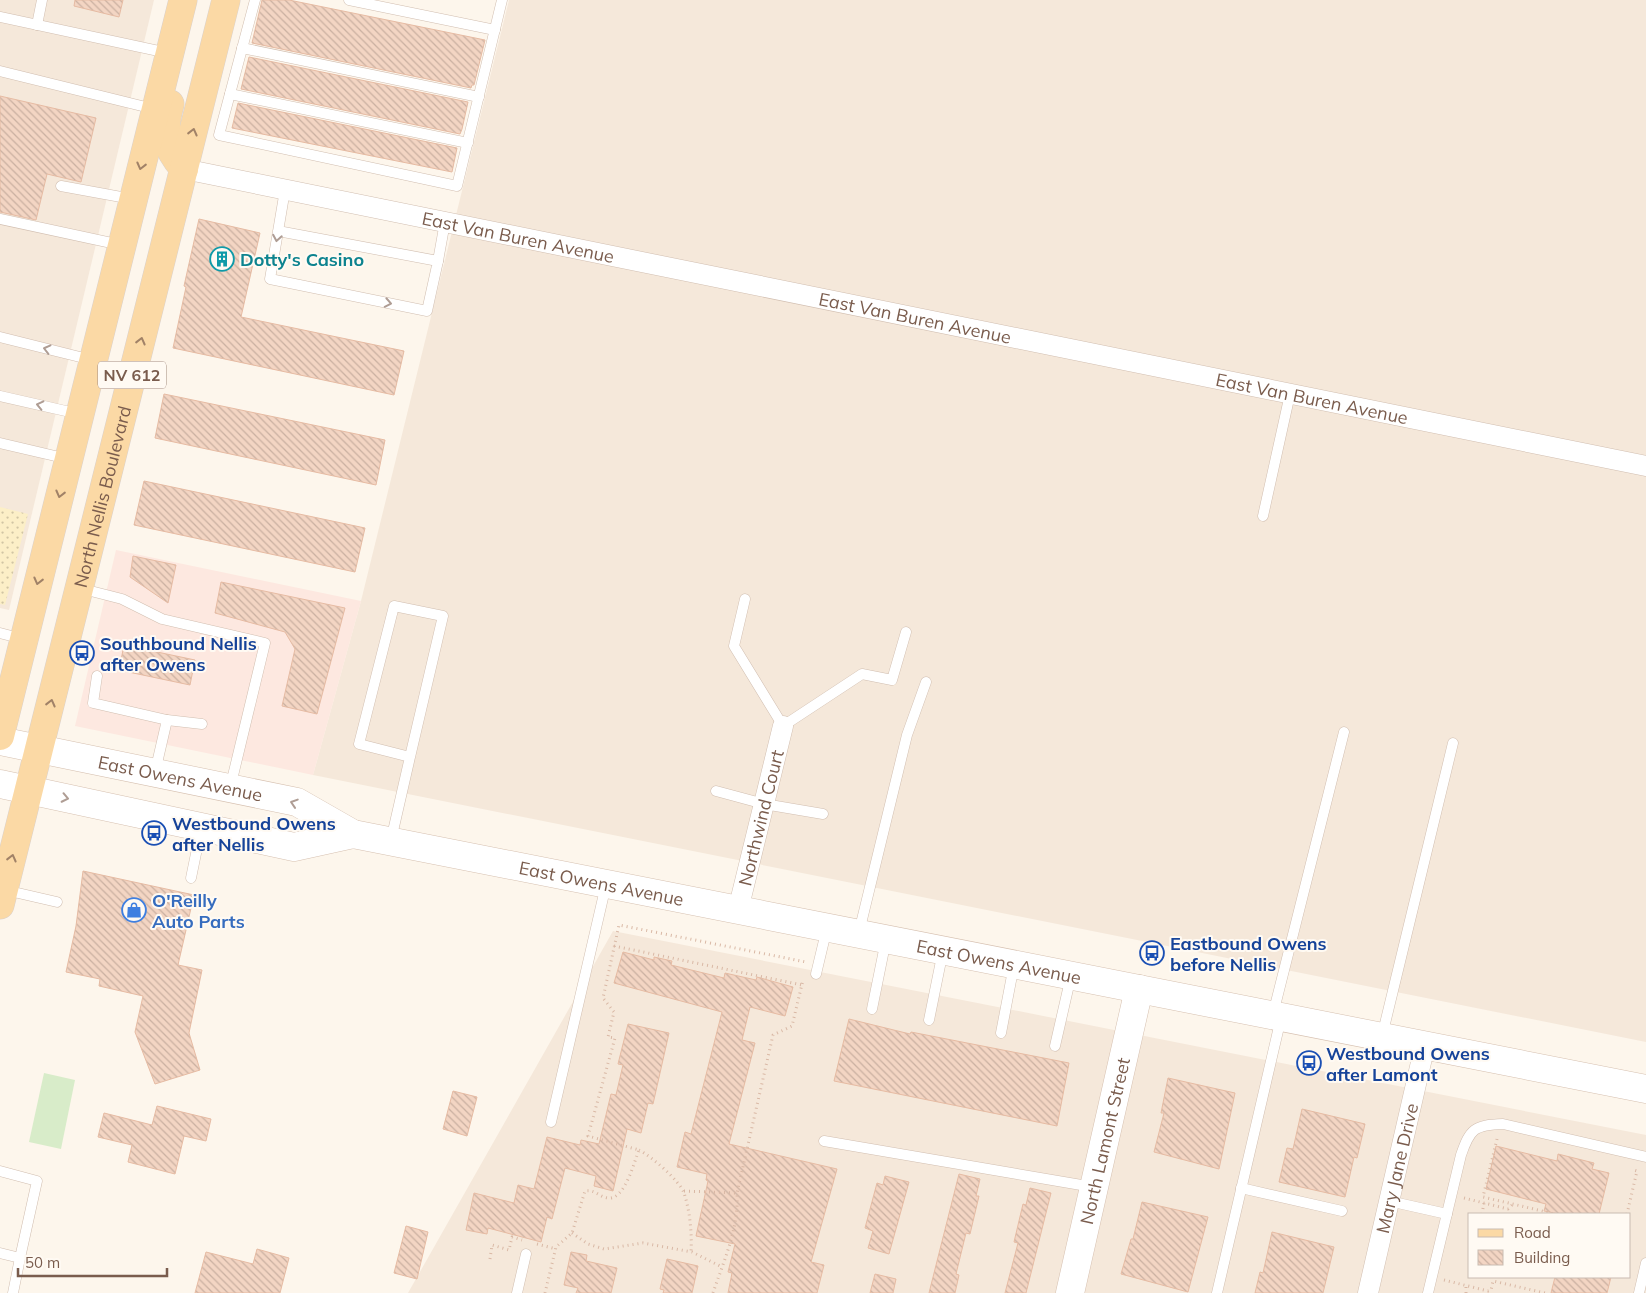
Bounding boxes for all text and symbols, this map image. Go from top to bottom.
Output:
one-way arrow [187,128,198,137]
one-way arrow [136,162,147,171]
street label: East Van Buren Avenue [420,206,616,268]
one-way arrow [272,233,282,242]
building icon: Dotty's Casino [209,246,235,272]
place label: Dotty's Casino [240,248,364,271]
street label: East Van Buren Avenue [817,287,1013,348]
one-way arrow [384,297,393,308]
one-way arrow [135,337,146,346]
one-way arrow [42,344,51,355]
road number: NV 612 [98,362,166,388]
street label: East Van Buren Avenue [1214,367,1410,429]
one-way arrow [35,400,44,411]
street label: North Nellis Boulevard [68,403,136,590]
one-way arrow [55,489,66,498]
one-way arrow [33,576,44,585]
place label: Southbound Nellis after Owens [100,632,257,676]
bus stop icon: Southbound Nellis after Owens [69,640,95,666]
one-way arrow [45,698,56,707]
street label: Northwind Court [733,747,788,888]
street label: East Owens Avenue [96,750,264,806]
one-way arrow [60,792,69,803]
one-way arrow [291,798,299,808]
place label: Westbound Owens after Nellis [172,812,336,856]
bus stop icon: Westbound Owens after Nellis [141,820,167,846]
one-way arrow [6,854,17,863]
street label: East Owens Avenue [517,856,686,910]
place label: O'Reilly Auto Parts [152,889,245,933]
shop icon: O'Reilly Auto Parts [121,897,147,923]
place label: Eastbound Owens before Nellis [1170,932,1327,976]
street label: East Owens Avenue [915,934,1083,989]
bus stop icon: Eastbound Owens before Nellis [1139,940,1165,966]
place label: Westbound Owens after Lamont [1326,1042,1490,1086]
bus stop icon: Westbound Owens after Lamont [1296,1050,1322,1076]
street label: North Lamont Street [1074,1055,1135,1227]
street label: Mary Jane Drive [1371,1101,1423,1236]
legend [1468,1213,1631,1278]
text: Road [1514,1223,1551,1242]
scale bar [18,1246,166,1278]
text: Building [1514,1248,1570,1267]
text: 50 m [25,1253,60,1272]

